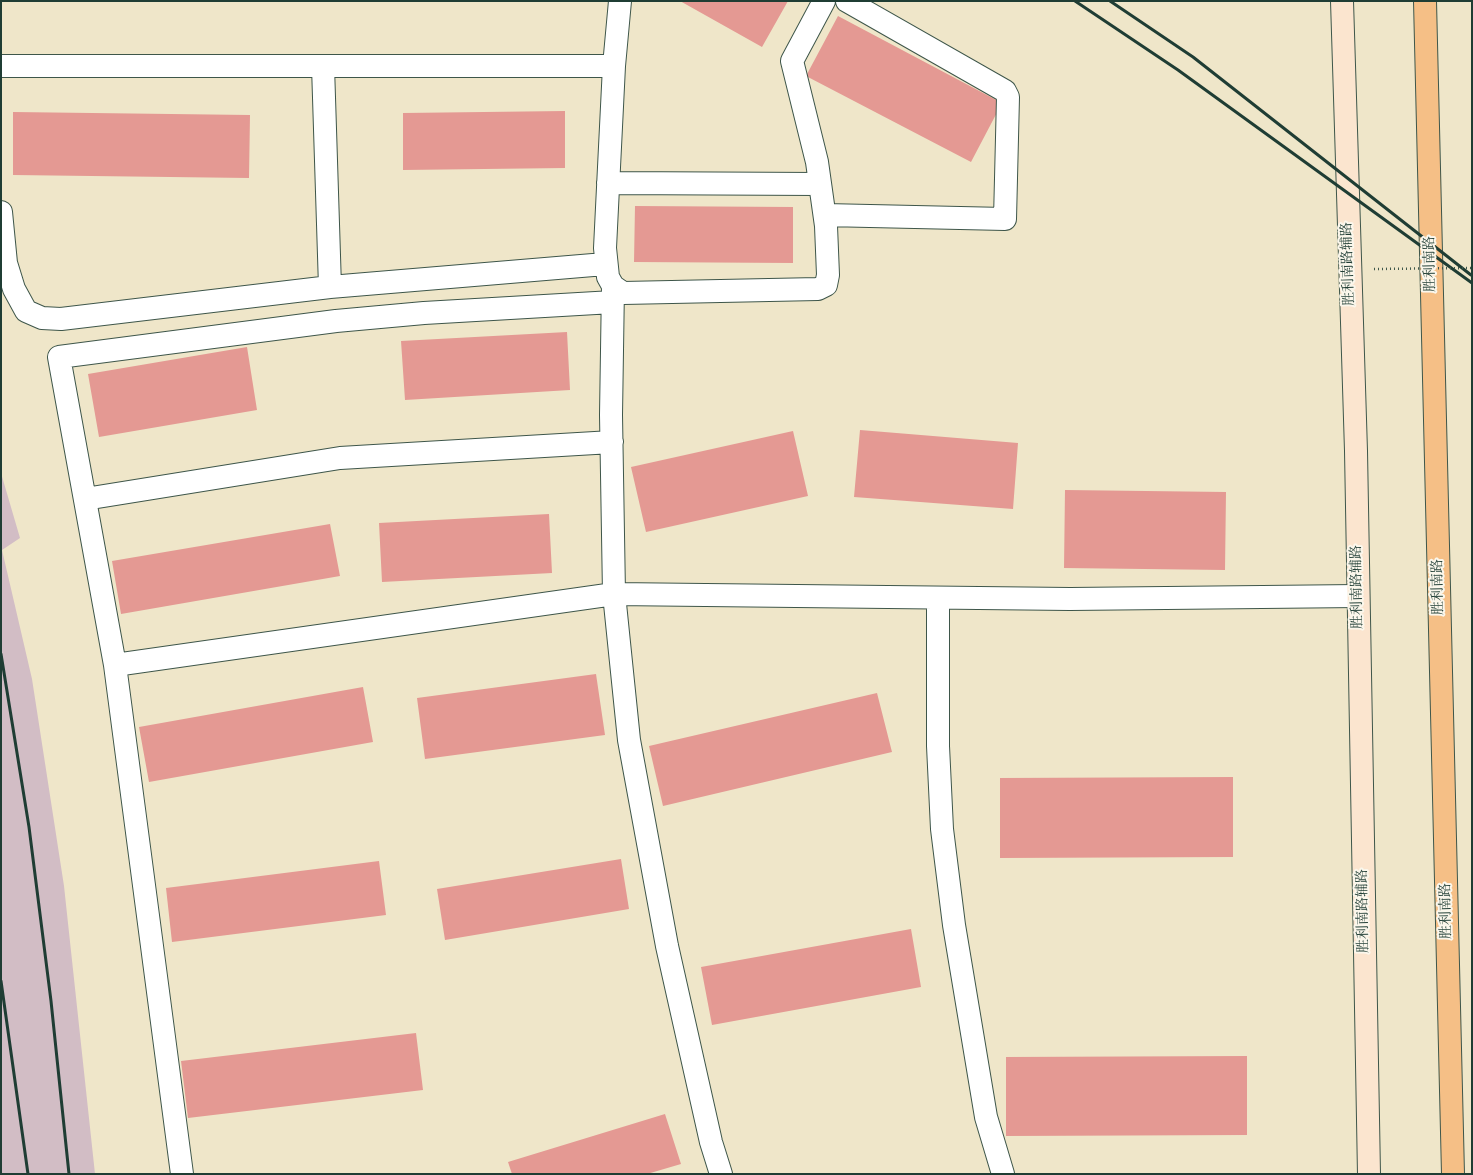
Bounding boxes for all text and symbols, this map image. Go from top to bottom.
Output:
street label: 胜利南路辅路 [1339,222,1359,306]
street label: 胜利南路 [1422,236,1440,292]
street label: 胜利南路辅路 [1349,545,1367,629]
street label: 胜利南路 [1430,559,1448,615]
street label: 胜利南路辅路 [1355,869,1373,953]
street label: 胜利南路 [1438,883,1456,939]

